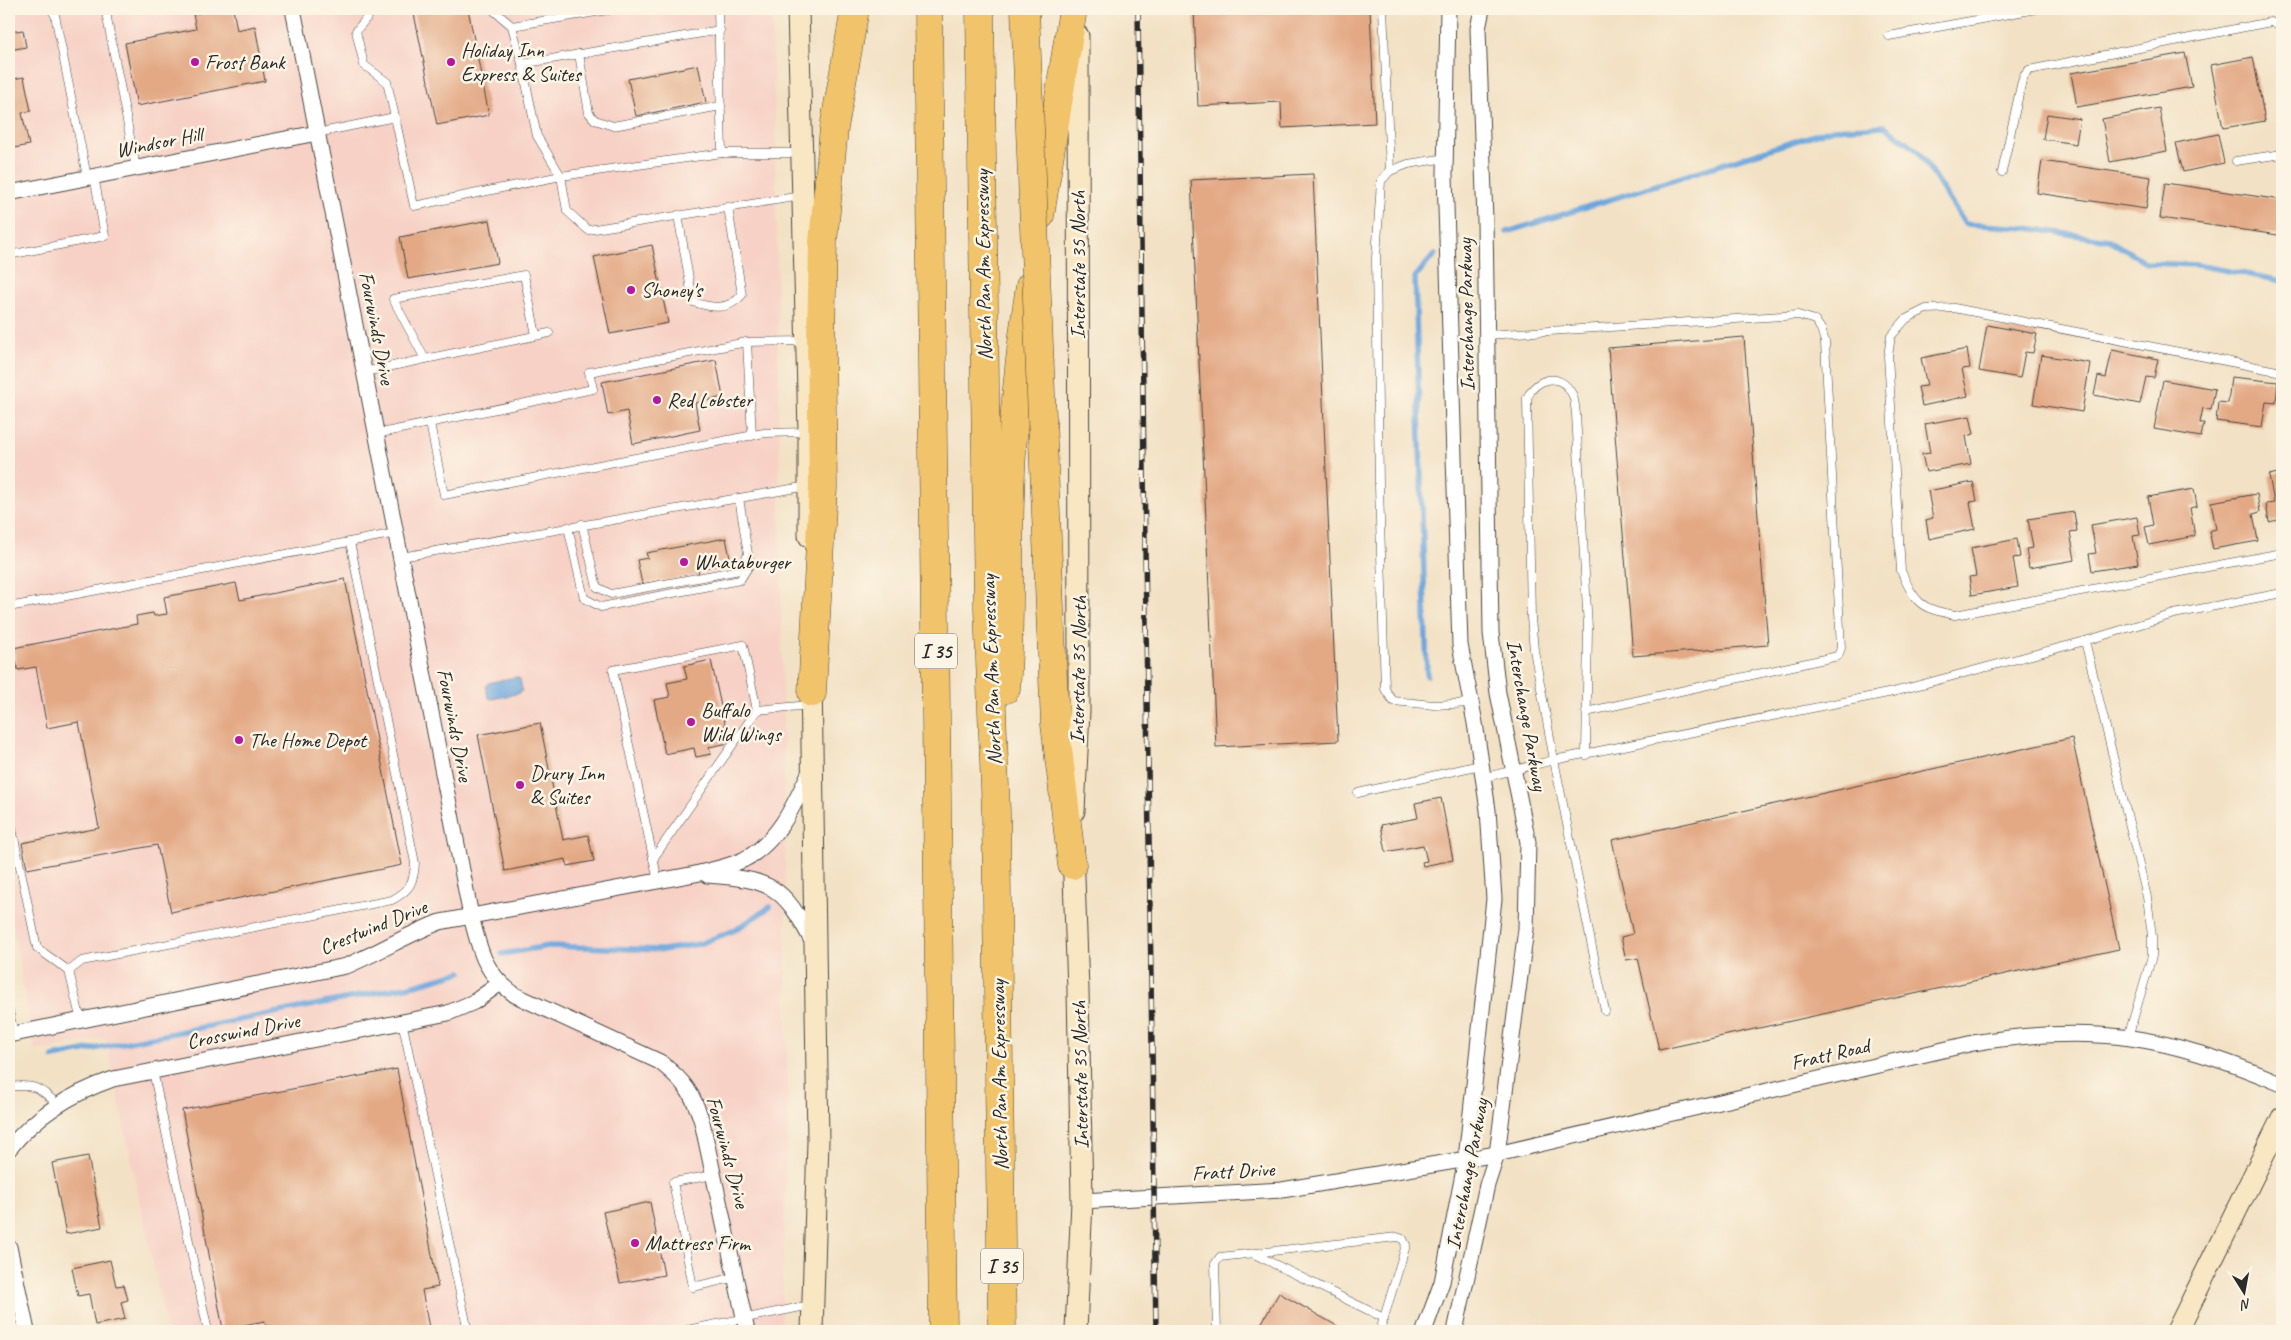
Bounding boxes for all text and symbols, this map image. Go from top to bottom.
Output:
place label: Holiday Inn Express & Suites [461,37,582,87]
place label: Frost Bank [205,49,286,75]
marker: Frost Bank [189,56,201,68]
marker: Holiday Inn Express & Suites [445,56,457,68]
street label: Windsor Hill [114,120,208,163]
street label: North Pan Am Expressway [968,168,998,361]
street label: Interstate 35 North [1065,190,1091,339]
street label: Interchange Parkway [1452,236,1480,392]
street label: Fourwinds Drive [353,269,401,388]
place label: Shoney's [641,277,704,303]
marker: Shoney's [625,284,637,296]
place label: Red Lobster [667,387,754,413]
marker: Red Lobster [651,394,663,406]
place label: Whataburger [694,549,792,575]
marker: Whataburger [678,556,690,568]
street label: North Pan Am Expressway [975,572,1007,766]
street label: Interstate 35 North [1064,595,1092,744]
road number: I 35 [915,634,957,668]
street label: Interchange Parkway [1501,637,1553,794]
street label: Fourwinds Drive [431,666,479,785]
place label: Buffalo Wild Wings [701,697,783,747]
marker: Buffalo Wild Wings [685,716,697,728]
place label: The Home Depot [249,727,368,753]
marker: The Home Depot [233,734,245,746]
place label: Drury Inn & Suites [530,760,605,810]
marker: Drury Inn & Suites [514,779,526,791]
street label: Crestwind Drive [315,893,433,960]
street label: North Pan Am Expressway [984,978,1014,1171]
street label: Interstate 35 North [1066,1000,1094,1149]
street label: Crosswind Drive [184,1007,304,1055]
street label: Fratt Road [1788,1032,1875,1076]
street label: Fourwinds Drive [701,1093,756,1212]
street label: Interchange Parkway [1440,1095,1495,1252]
street label: Fratt Drive [1191,1156,1276,1186]
place label: Mattress Firm [645,1230,752,1256]
marker: Mattress Firm [629,1237,641,1249]
road number: I 35 [981,1248,1023,1284]
north arrow [2218,1268,2268,1318]
text: N [2238,1295,2252,1314]

